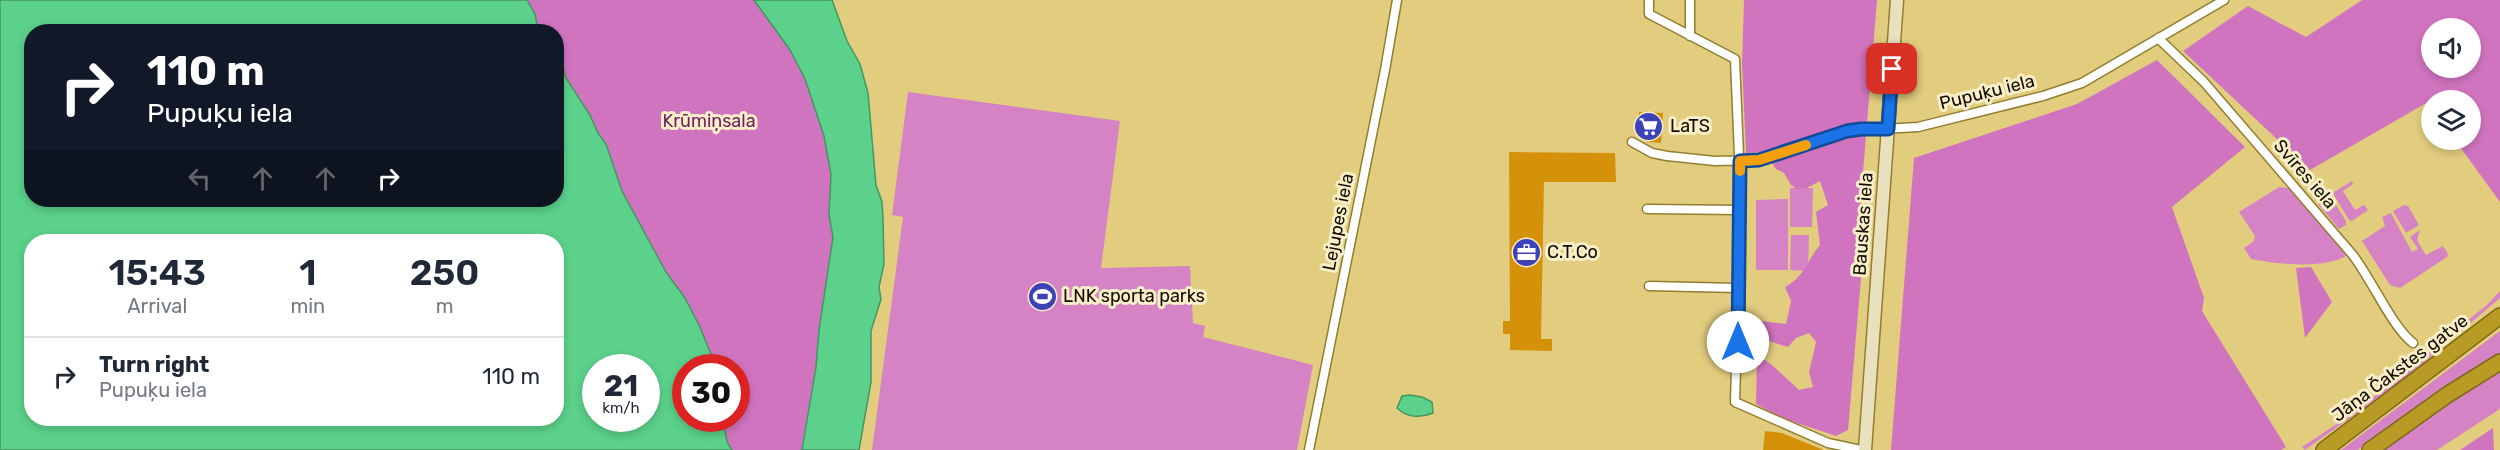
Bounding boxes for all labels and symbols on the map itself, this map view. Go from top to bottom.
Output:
pin [1866,43,1917,94]
street label: Pupuķu iela [1937,70,2037,114]
park label: Krūmiņsala [662,110,756,132]
supermarket icon: LaTS [1633,110,1665,142]
place label: LaTS [1670,115,1710,137]
street label: Svīres iela [2269,135,2341,213]
street label: Lejupes iela [1318,172,1358,272]
street label: Bauskas iela [1848,172,1878,276]
office icon: C.T.Co [1510,236,1542,268]
place label: C.T.Co [1547,241,1598,263]
sports icon: LNK sporta parks [1026,280,1058,312]
place label: LNK sporta parks [1063,285,1205,307]
position arrow [1706,310,1770,374]
street label: Jāņa Čakstes gatve [2328,310,2472,426]
speed limit sign: 30 [672,354,750,432]

